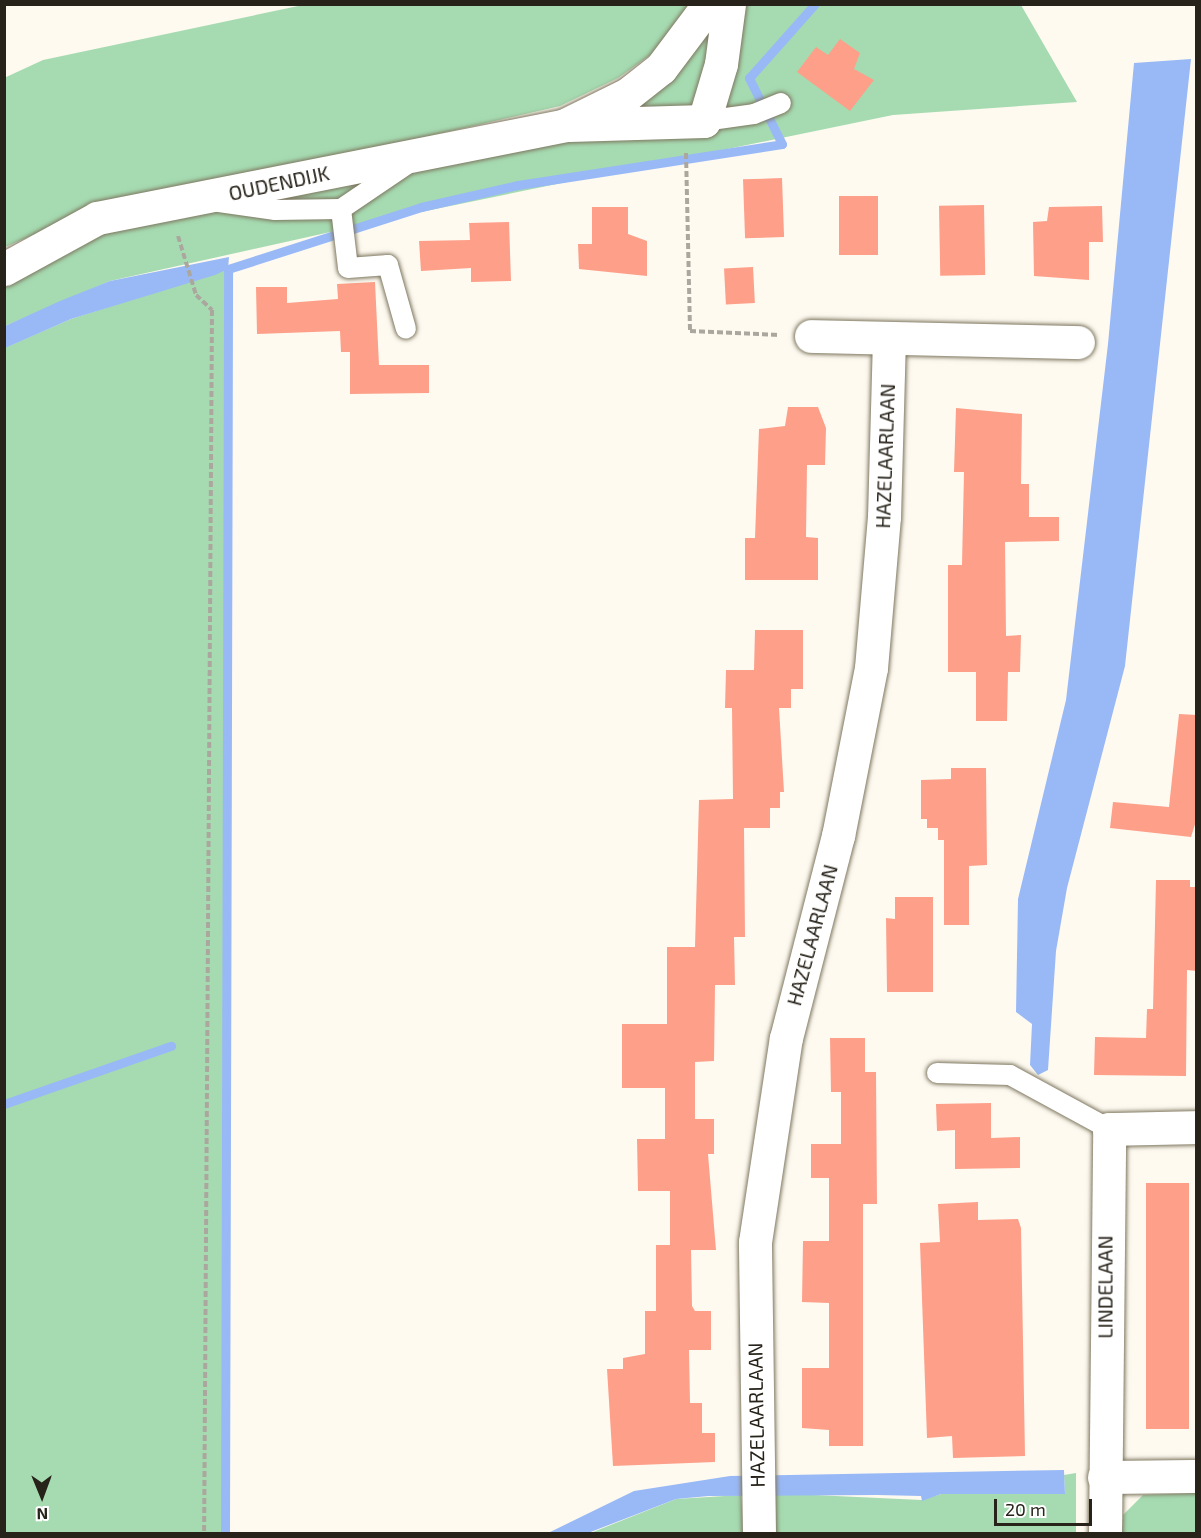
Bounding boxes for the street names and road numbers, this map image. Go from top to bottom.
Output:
street label: OUDENDIJK [226,161,332,205]
street label: HAZELAARLAAN [870,383,900,529]
street label: HAZELAARLAAN [782,862,842,1008]
street label: LINDELAAN [1093,1235,1117,1339]
street label: HAZELAARLAAN [743,1342,769,1488]

